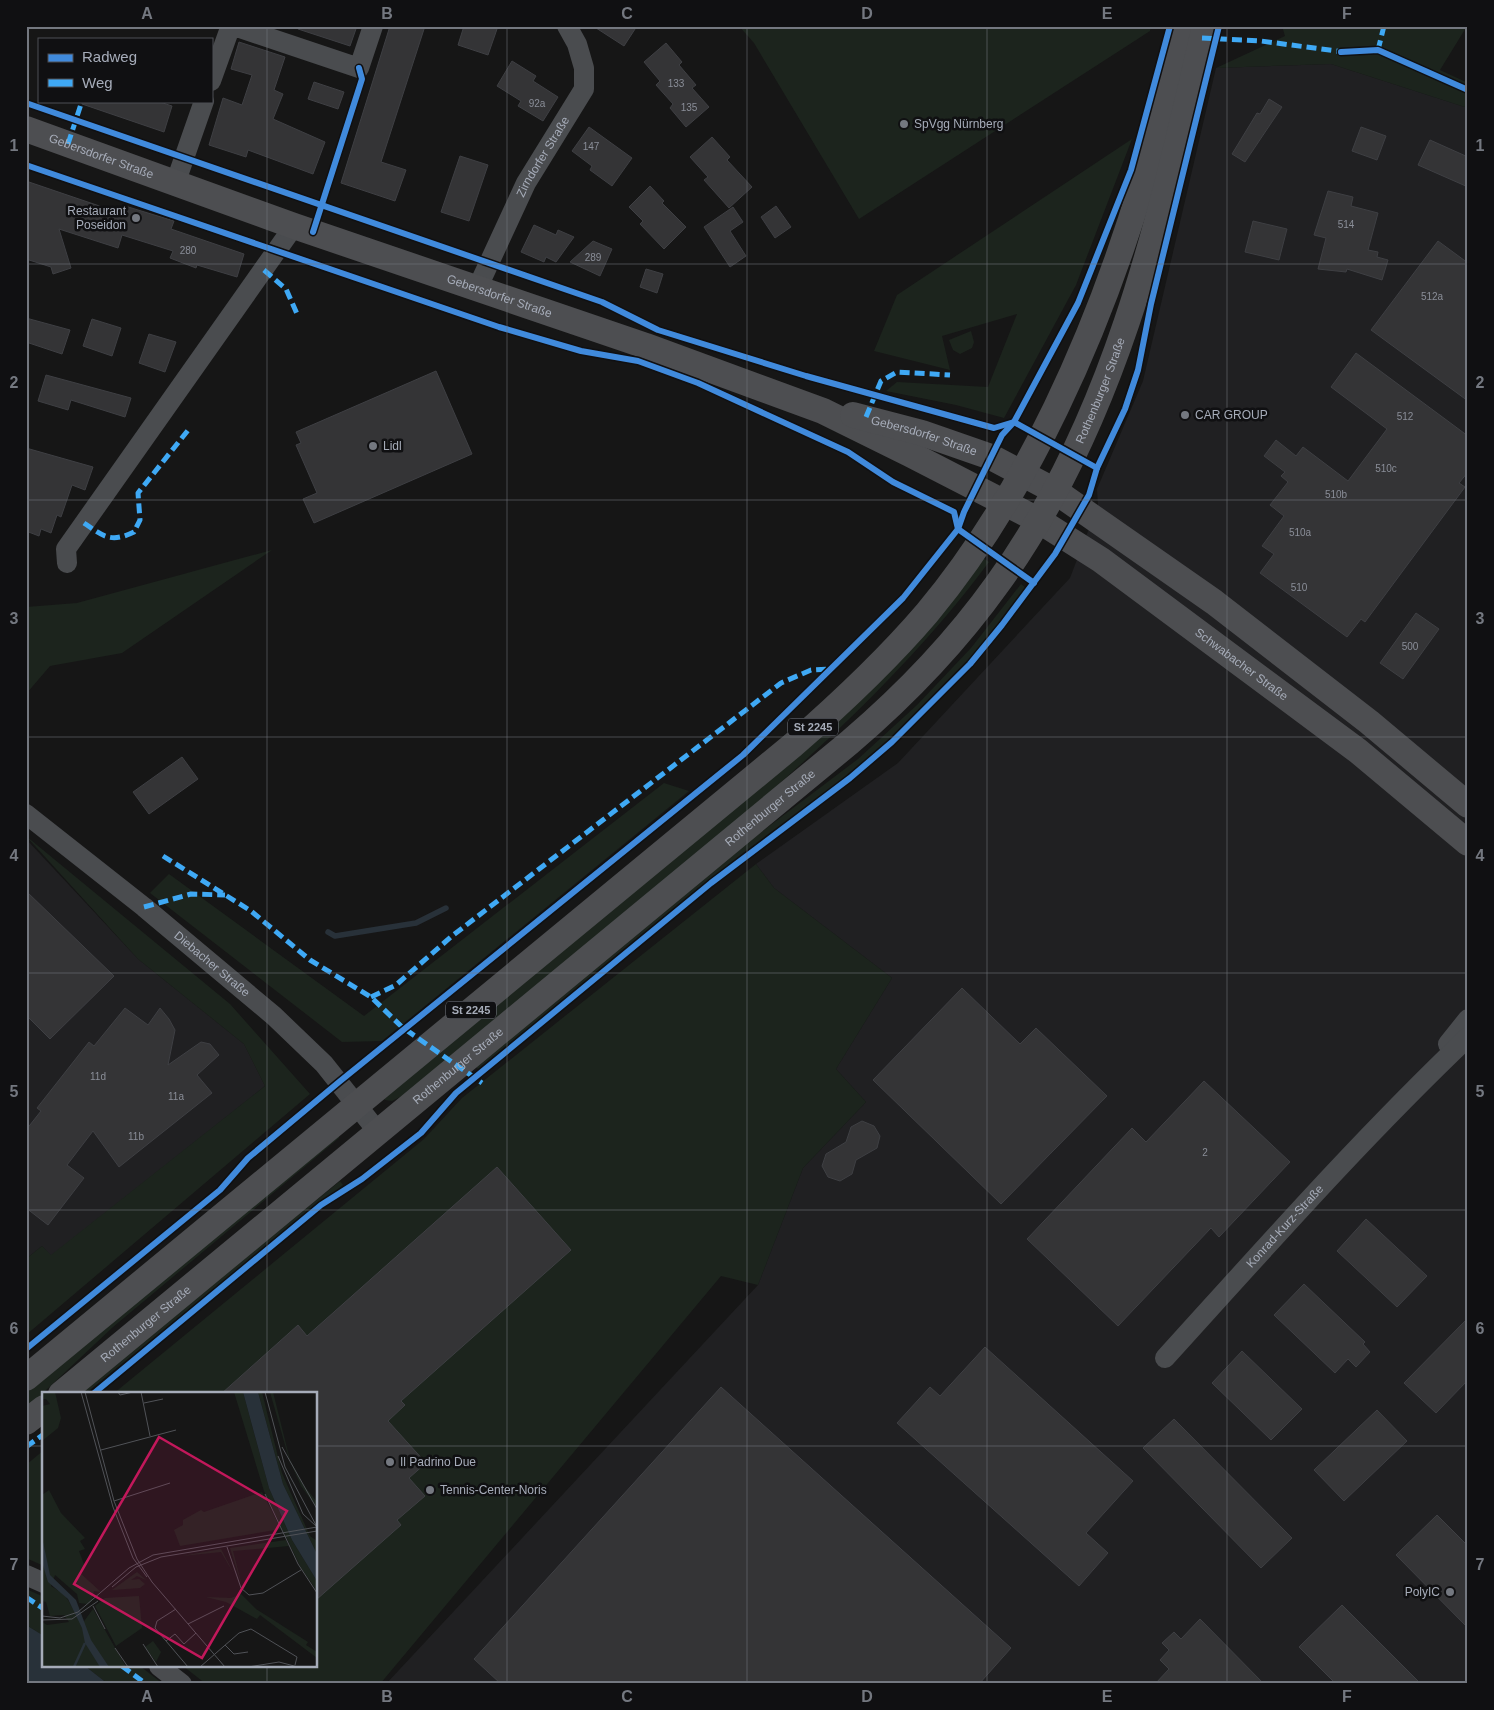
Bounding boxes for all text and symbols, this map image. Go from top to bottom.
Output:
text: A [141,5,153,22]
text: B [381,5,393,22]
text: C [621,5,633,22]
text: D [861,5,873,22]
text: E [1102,5,1113,22]
text: F [1342,5,1352,22]
legend [38,38,212,102]
text: Radweg [82,48,137,65]
text: Weg [82,74,113,91]
house number: 133 [668,78,685,89]
house number: 92a [529,98,546,109]
house number: 135 [681,102,698,113]
street label: Zirndorfer Straße [514,114,573,199]
place label: SpVgg Nürnberg [914,117,1003,131]
marker: SpVgg Nürnberg [898,118,910,130]
street label: Gebersdorfer Straße [47,131,156,182]
text: 1 [10,137,19,154]
text: 1 [1476,137,1485,154]
house number: 147 [583,141,600,152]
place label: Restaurant Poseidon [67,204,127,232]
marker: Restaurant Poseidon [130,212,142,224]
house number: 514 [1338,219,1355,230]
house number: 280 [180,245,197,256]
house number: 289 [585,252,602,263]
street label: Gebersdorfer Straße [445,272,554,321]
house number: 512a [1421,291,1444,302]
street label: Rothenburger Straße [1073,335,1128,446]
text: 2 [10,374,19,391]
text: 2 [1476,374,1485,391]
place label: CAR GROUP [1195,408,1268,422]
marker: CAR GROUP [1179,409,1191,421]
house number: 512 [1397,411,1414,422]
street label: Gebersdorfer Straße [870,413,979,459]
place label: Lidl [383,439,402,453]
marker: Lidl [367,440,379,452]
house number: 510c [1375,463,1397,474]
house number: 510b [1325,489,1348,500]
house number: 510a [1289,527,1312,538]
house number: 510 [1291,582,1308,593]
text: 3 [10,610,19,627]
text: 3 [1476,610,1485,627]
street label: Schwabacher Straße [1192,625,1291,704]
house number: 500 [1402,641,1419,652]
road number: St 2245 [788,719,838,736]
street label: Rothenburger Straße [722,766,818,849]
text: 4 [10,847,19,864]
text: 4 [1476,847,1485,864]
street label: Diebacher Straße [171,928,253,1000]
road number: St 2245 [446,1002,496,1018]
street label: Rothenburger Straße [410,1024,506,1107]
house number: 11d [90,1071,106,1082]
text: 5 [10,1083,19,1100]
text: 5 [1476,1083,1485,1100]
house number: 11a [168,1091,184,1102]
house number: 11b [128,1131,144,1142]
house number: 2 [1202,1147,1208,1158]
street label: Konrad-Kurz-Straße [1243,1182,1326,1271]
street label: Rothenburger Straße [98,1282,194,1365]
text: 6 [10,1320,19,1337]
text: 6 [1476,1320,1485,1337]
inset map [42,1392,318,1668]
place label: Il Padrino Due [400,1455,476,1469]
marker: Il Padrino Due [384,1456,396,1468]
place label: Tennis-Center-Noris [440,1483,547,1497]
marker: Tennis-Center-Noris [424,1484,436,1496]
text: 7 [10,1556,19,1573]
text: 7 [1476,1556,1485,1573]
place label: PolyIC [1405,1585,1440,1599]
marker: PolyIC [1444,1586,1456,1598]
text: A [141,1688,153,1705]
text: B [381,1688,393,1705]
text: C [621,1688,633,1705]
text: D [861,1688,873,1705]
text: E [1102,1688,1113,1705]
text: F [1342,1688,1352,1705]

